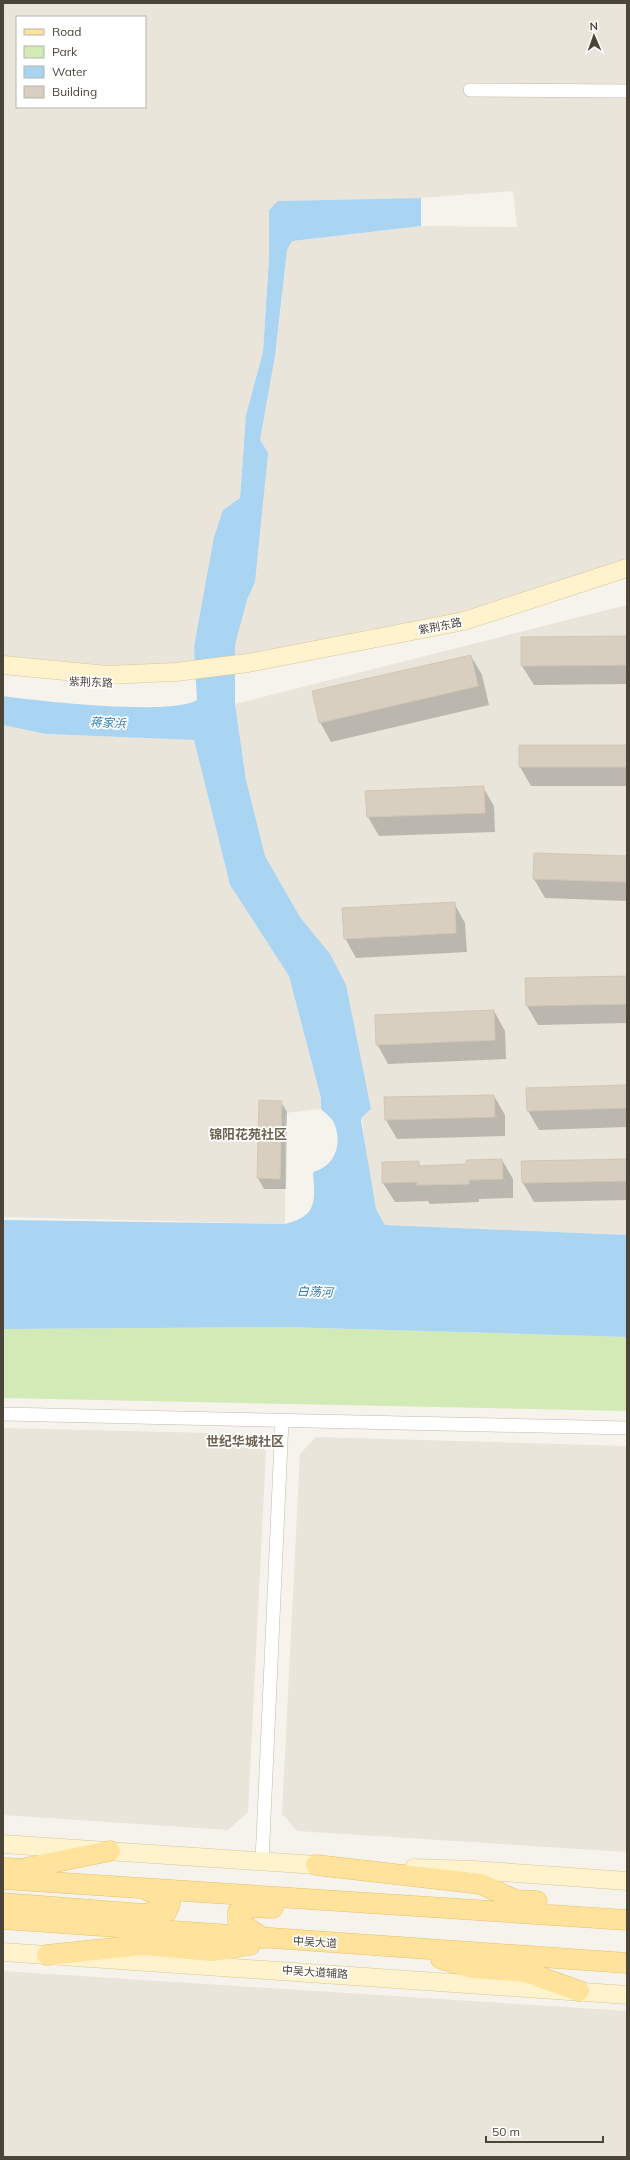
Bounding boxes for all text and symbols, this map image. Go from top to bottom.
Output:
legend [16,16,146,108]
north arrow [574,16,614,56]
text: N [589,19,598,33]
text: Road [52,24,81,39]
text: Park [52,44,78,59]
text: Water [52,64,88,79]
text: Building [52,84,97,99]
street label: 紫荆东路 [417,615,463,637]
street label: 紫荆东路 [69,674,113,690]
water label: 蒋家浜 [90,714,127,731]
district label: 锦阳花苑社区 [209,1126,287,1142]
water label: 白荡河 [297,1283,335,1300]
district label: 世纪华城社区 [206,1433,284,1449]
street label: 中吴大道 [293,1933,337,1951]
street label: 中吴大道辅路 [282,1963,348,1981]
scale bar [486,2118,603,2144]
text: 50 m [492,2124,520,2139]

